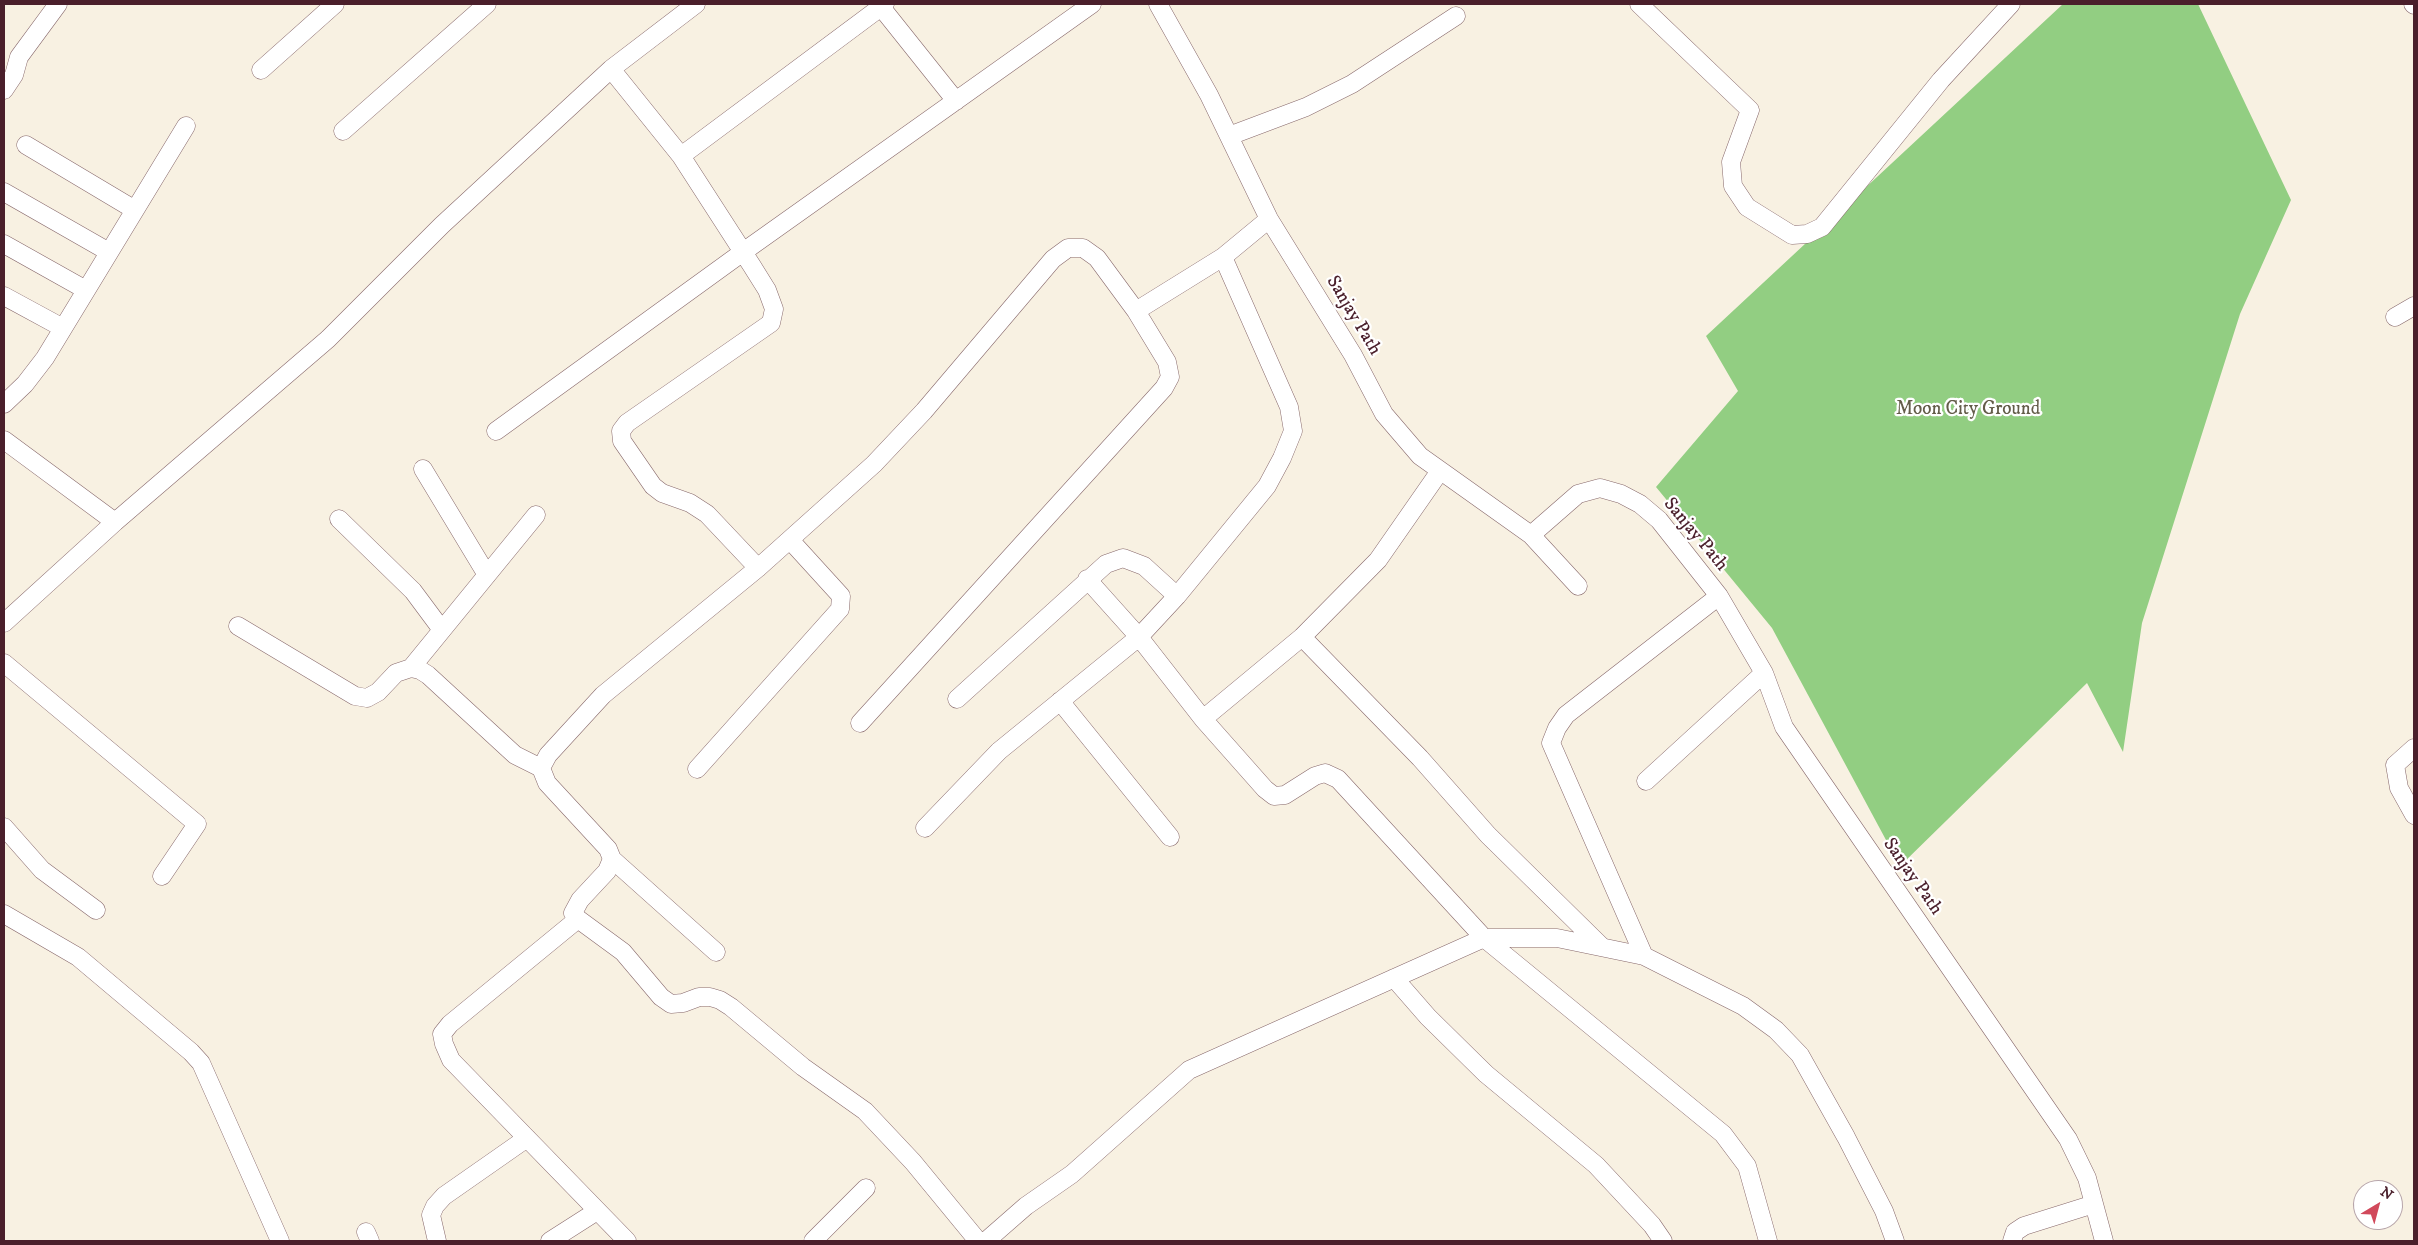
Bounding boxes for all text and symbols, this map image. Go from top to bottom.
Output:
street label: Sanjay Path [1320,272,1386,360]
park label: Moon City Ground [1896,399,2040,421]
street label: Sanjay Path [1658,494,1732,576]
street label: Sanjay Path [1877,834,1947,920]
north arrow [2353,1180,2403,1230]
text: N [2376,1183,2396,1204]

